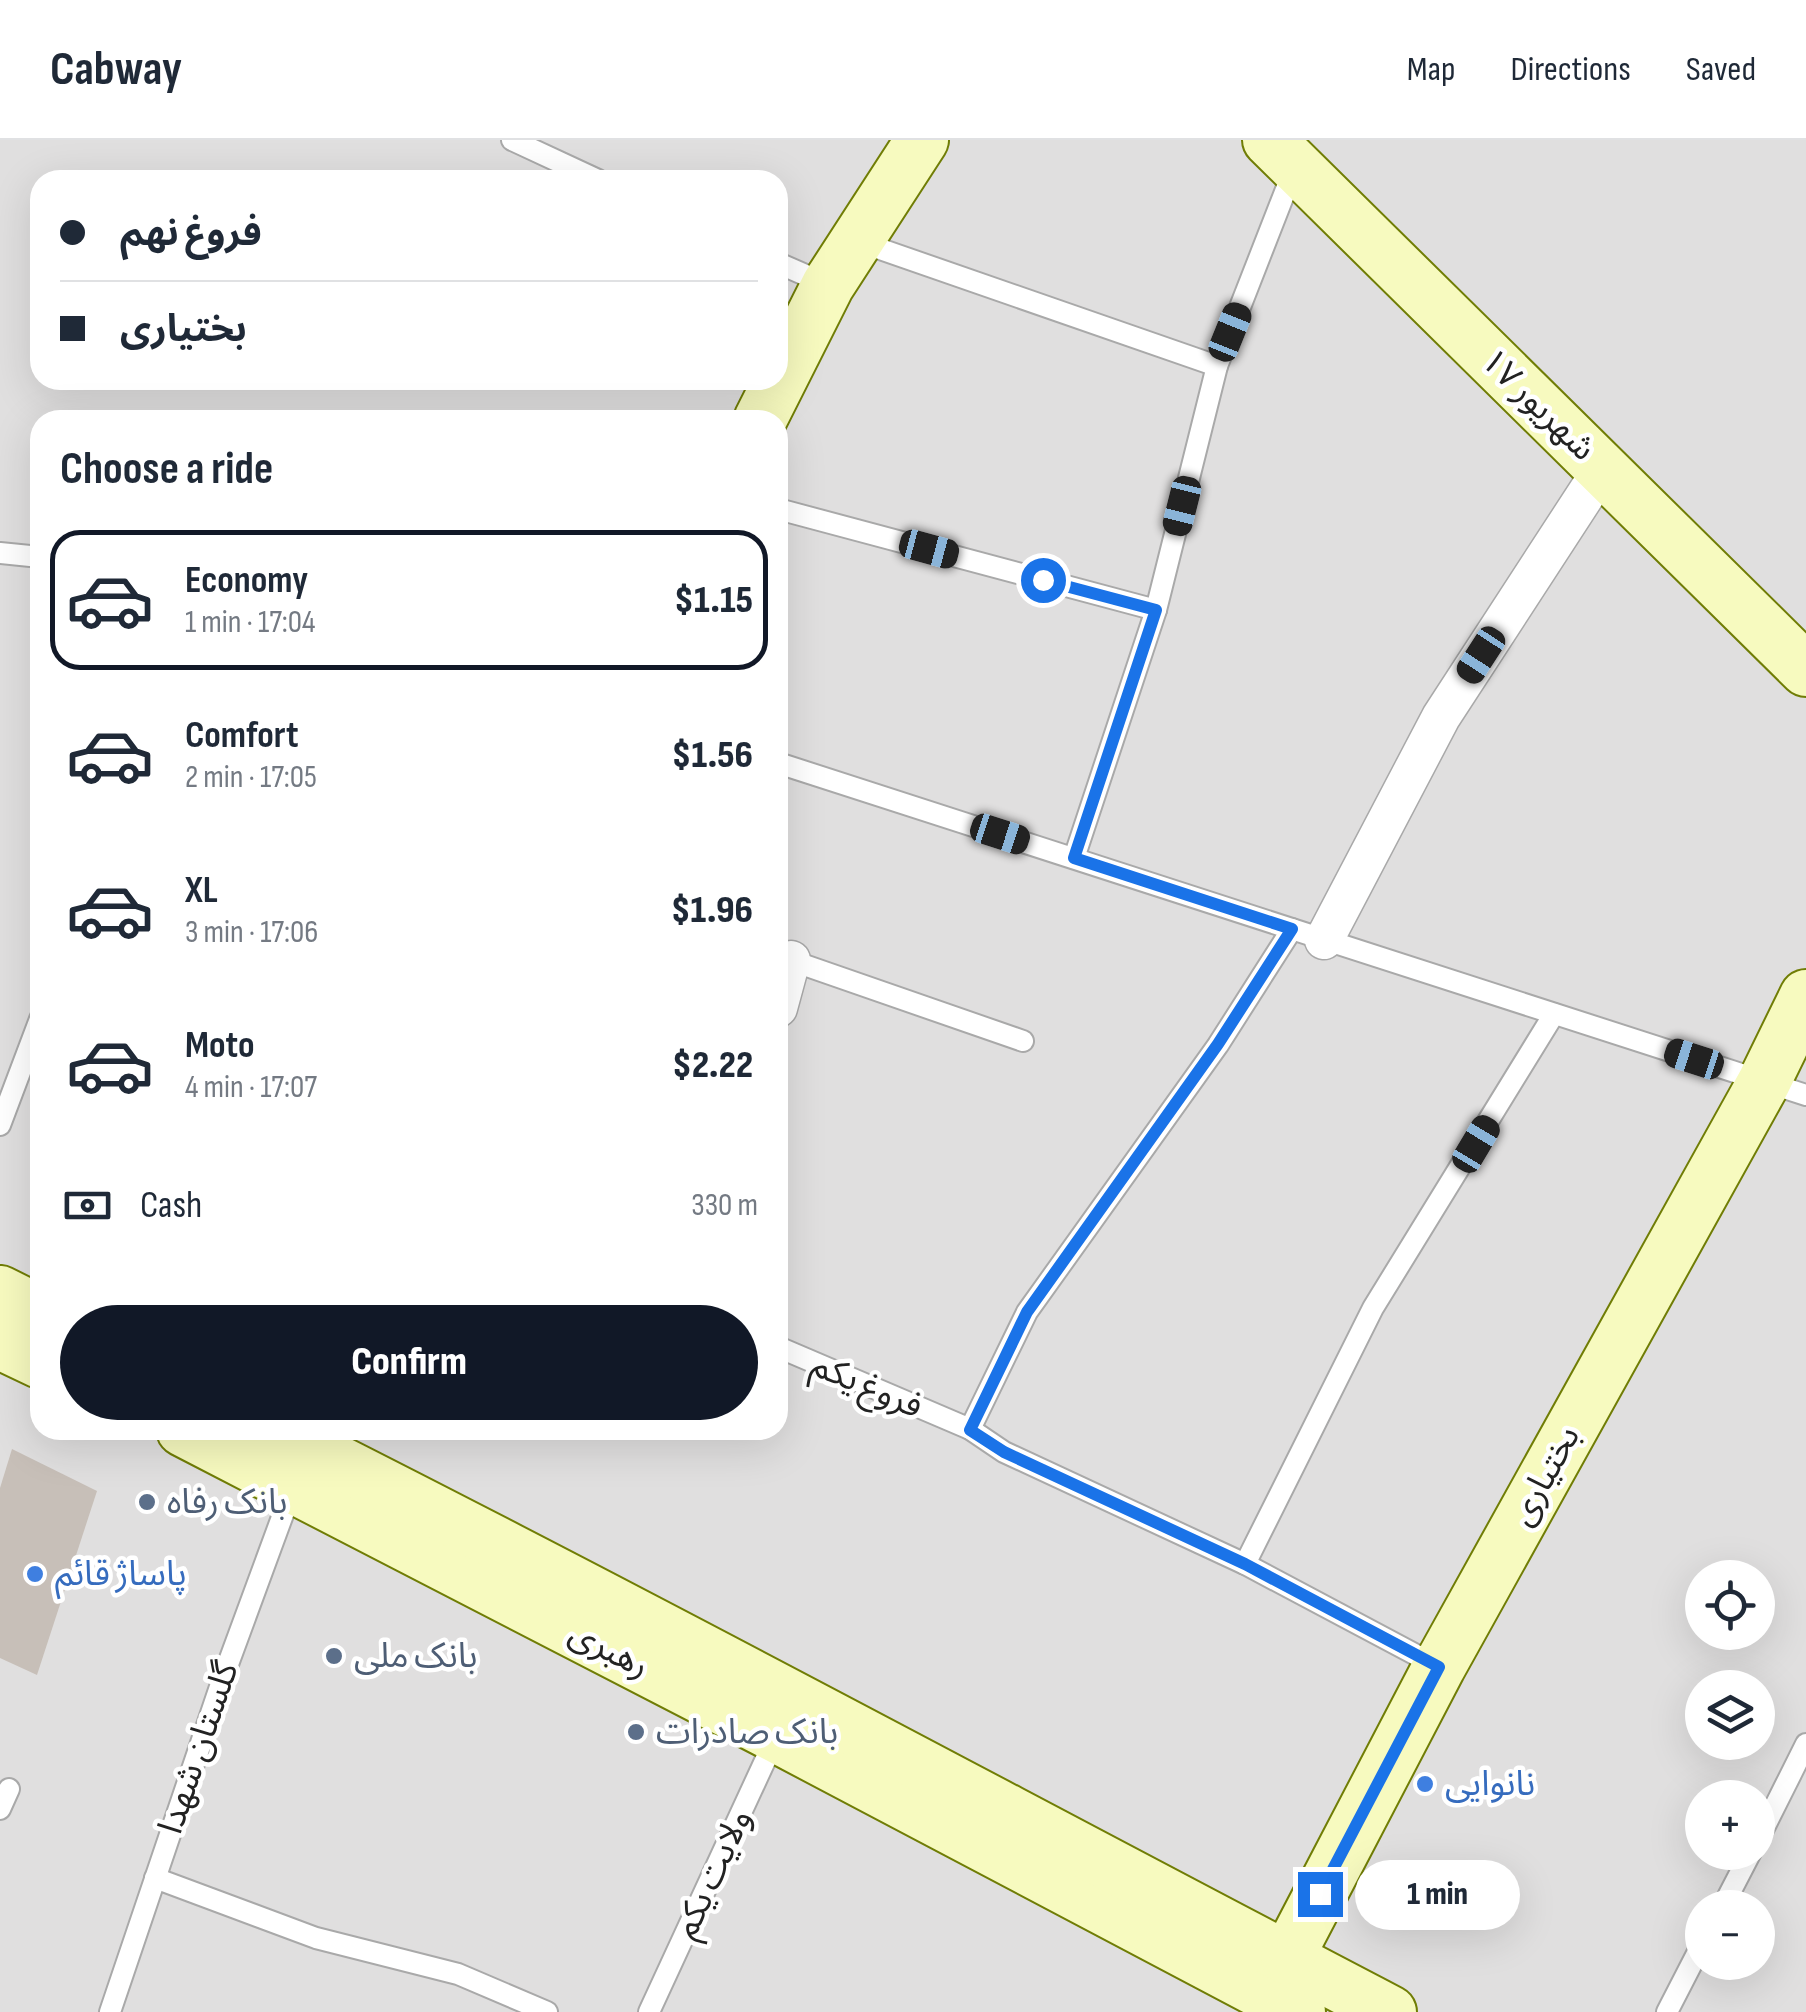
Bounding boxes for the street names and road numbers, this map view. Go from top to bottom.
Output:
street label: ۱۷ شهریور [1471,340,1605,470]
street label: فروغ یکم [803,1343,929,1432]
street label: بختیاری [1500,1419,1590,1533]
street label: رهبری [562,1612,656,1688]
street label: گلستان شهدا [149,1656,249,1840]
street label: ولایت یکم [664,1802,765,1947]

